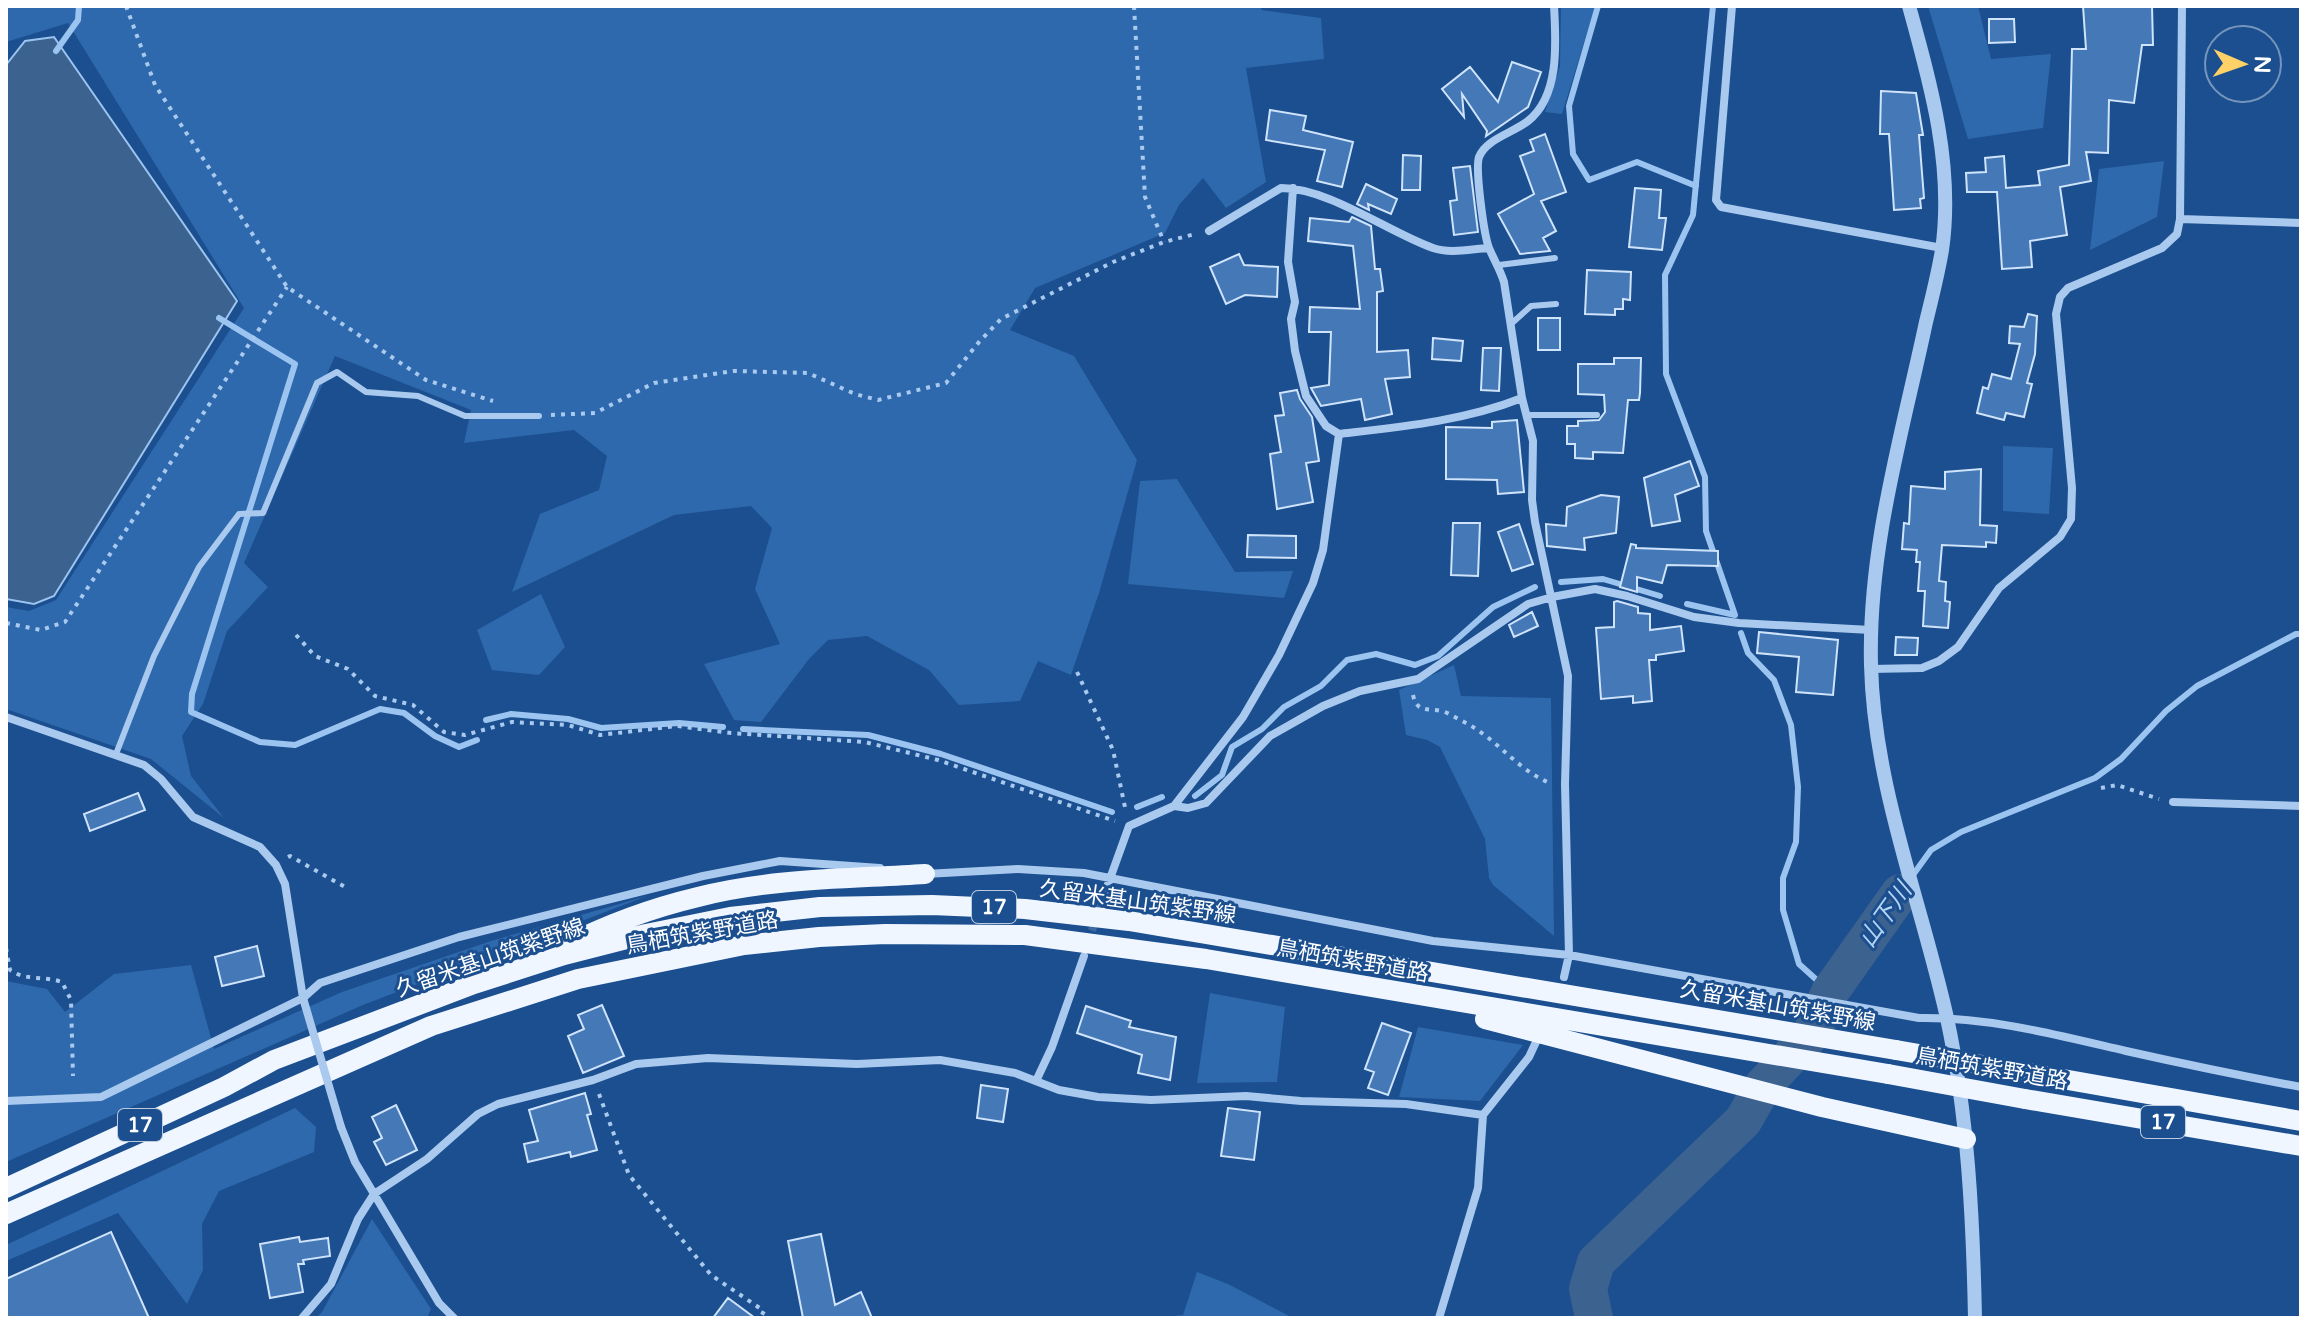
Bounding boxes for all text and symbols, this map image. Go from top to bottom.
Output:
north arrow [2203,24,2283,104]
text: N [2249,55,2275,74]
street label: 久留米基山筑紫野線 [1038,875,1238,929]
water label: 山下川 [1853,875,1920,953]
road number: 17 [972,891,1016,923]
street label: 鳥栖筑紫野道路 [624,907,780,959]
street label: 久留米基山筑紫野線 [392,913,588,1002]
street label: 鳥栖筑紫野道路 [1275,935,1431,987]
street label: 久留米基山筑紫野線 [1678,976,1878,1036]
street label: 鳥栖筑紫野道路 [1914,1043,2070,1095]
road number: 17 [2141,1106,2185,1138]
road number: 17 [118,1109,162,1141]

